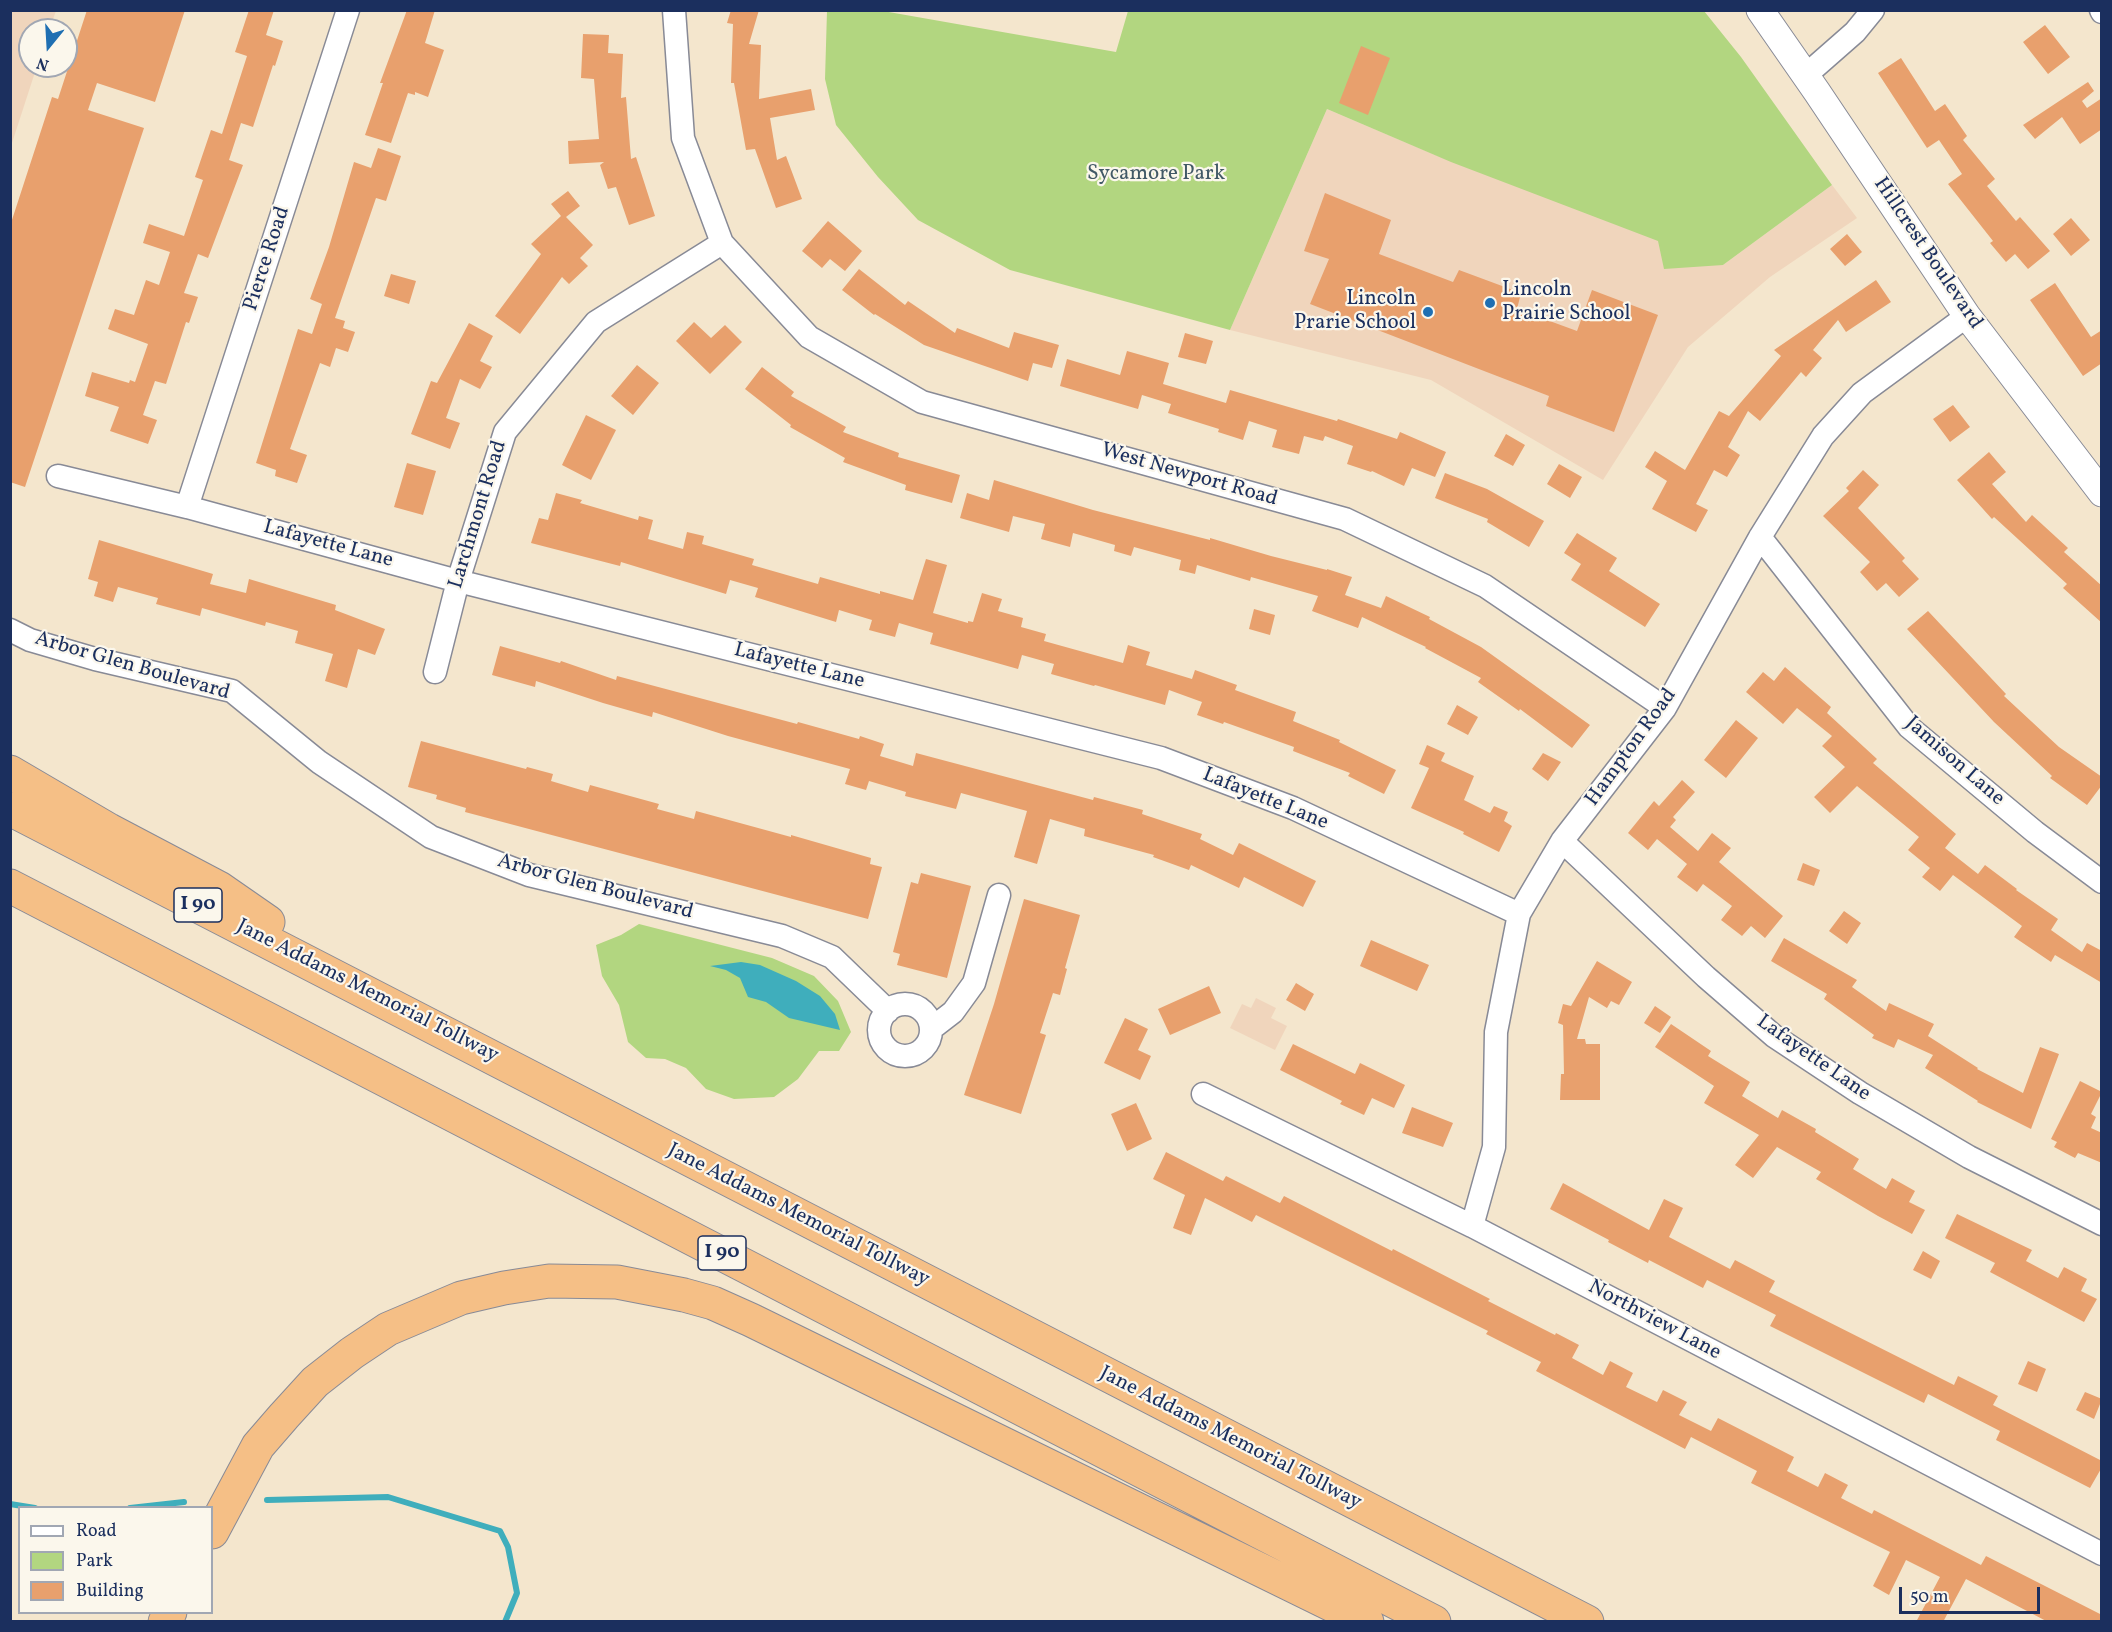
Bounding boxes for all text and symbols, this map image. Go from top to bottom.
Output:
north arrow [18,18,78,78]
text: N [34,51,52,75]
park label: Sycamore Park [1087,162,1225,188]
street label: Hillcrest Boulevard [1867,173,1987,335]
street label: Pierce Road [239,204,297,314]
place label: Lincoln Prairie School [1502,278,1630,328]
place label: Lincoln Prarie School [1294,287,1416,337]
marker: Lincoln Prairie School [1483,296,1497,310]
marker: Lincoln Prarie School [1421,305,1435,319]
street label: Larchmont Road [444,438,514,592]
street label: West Newport Road [1098,439,1280,513]
street label: Lafayette Lane [260,516,396,574]
street label: Arbor Glen Boulevard [32,627,232,707]
street label: Lafayette Lane [731,639,867,695]
street label: Hampton Road [1581,684,1683,812]
street label: Jamison Lane [1899,712,2009,812]
street label: Lafayette Lane [1198,763,1332,837]
street label: Arbor Glen Boulevard [494,850,696,926]
road number: I 90 [174,888,222,922]
street label: Jane Addams Memorial Tollway [232,915,502,1069]
street label: Lafayette Lane [1751,1010,1875,1108]
street label: Jane Addams Memorial Tollway [663,1139,933,1293]
road number: I 90 [698,1236,746,1270]
street label: Northview Lane [1583,1275,1725,1367]
street label: Jane Addams Memorial Tollway [1095,1362,1365,1516]
legend [18,1506,213,1614]
text: Road [76,1519,117,1544]
text: Park [76,1549,113,1574]
scale bar [1902,1575,2043,1613]
text: Building [76,1579,144,1604]
text: 50 m [1910,1585,1949,1610]

